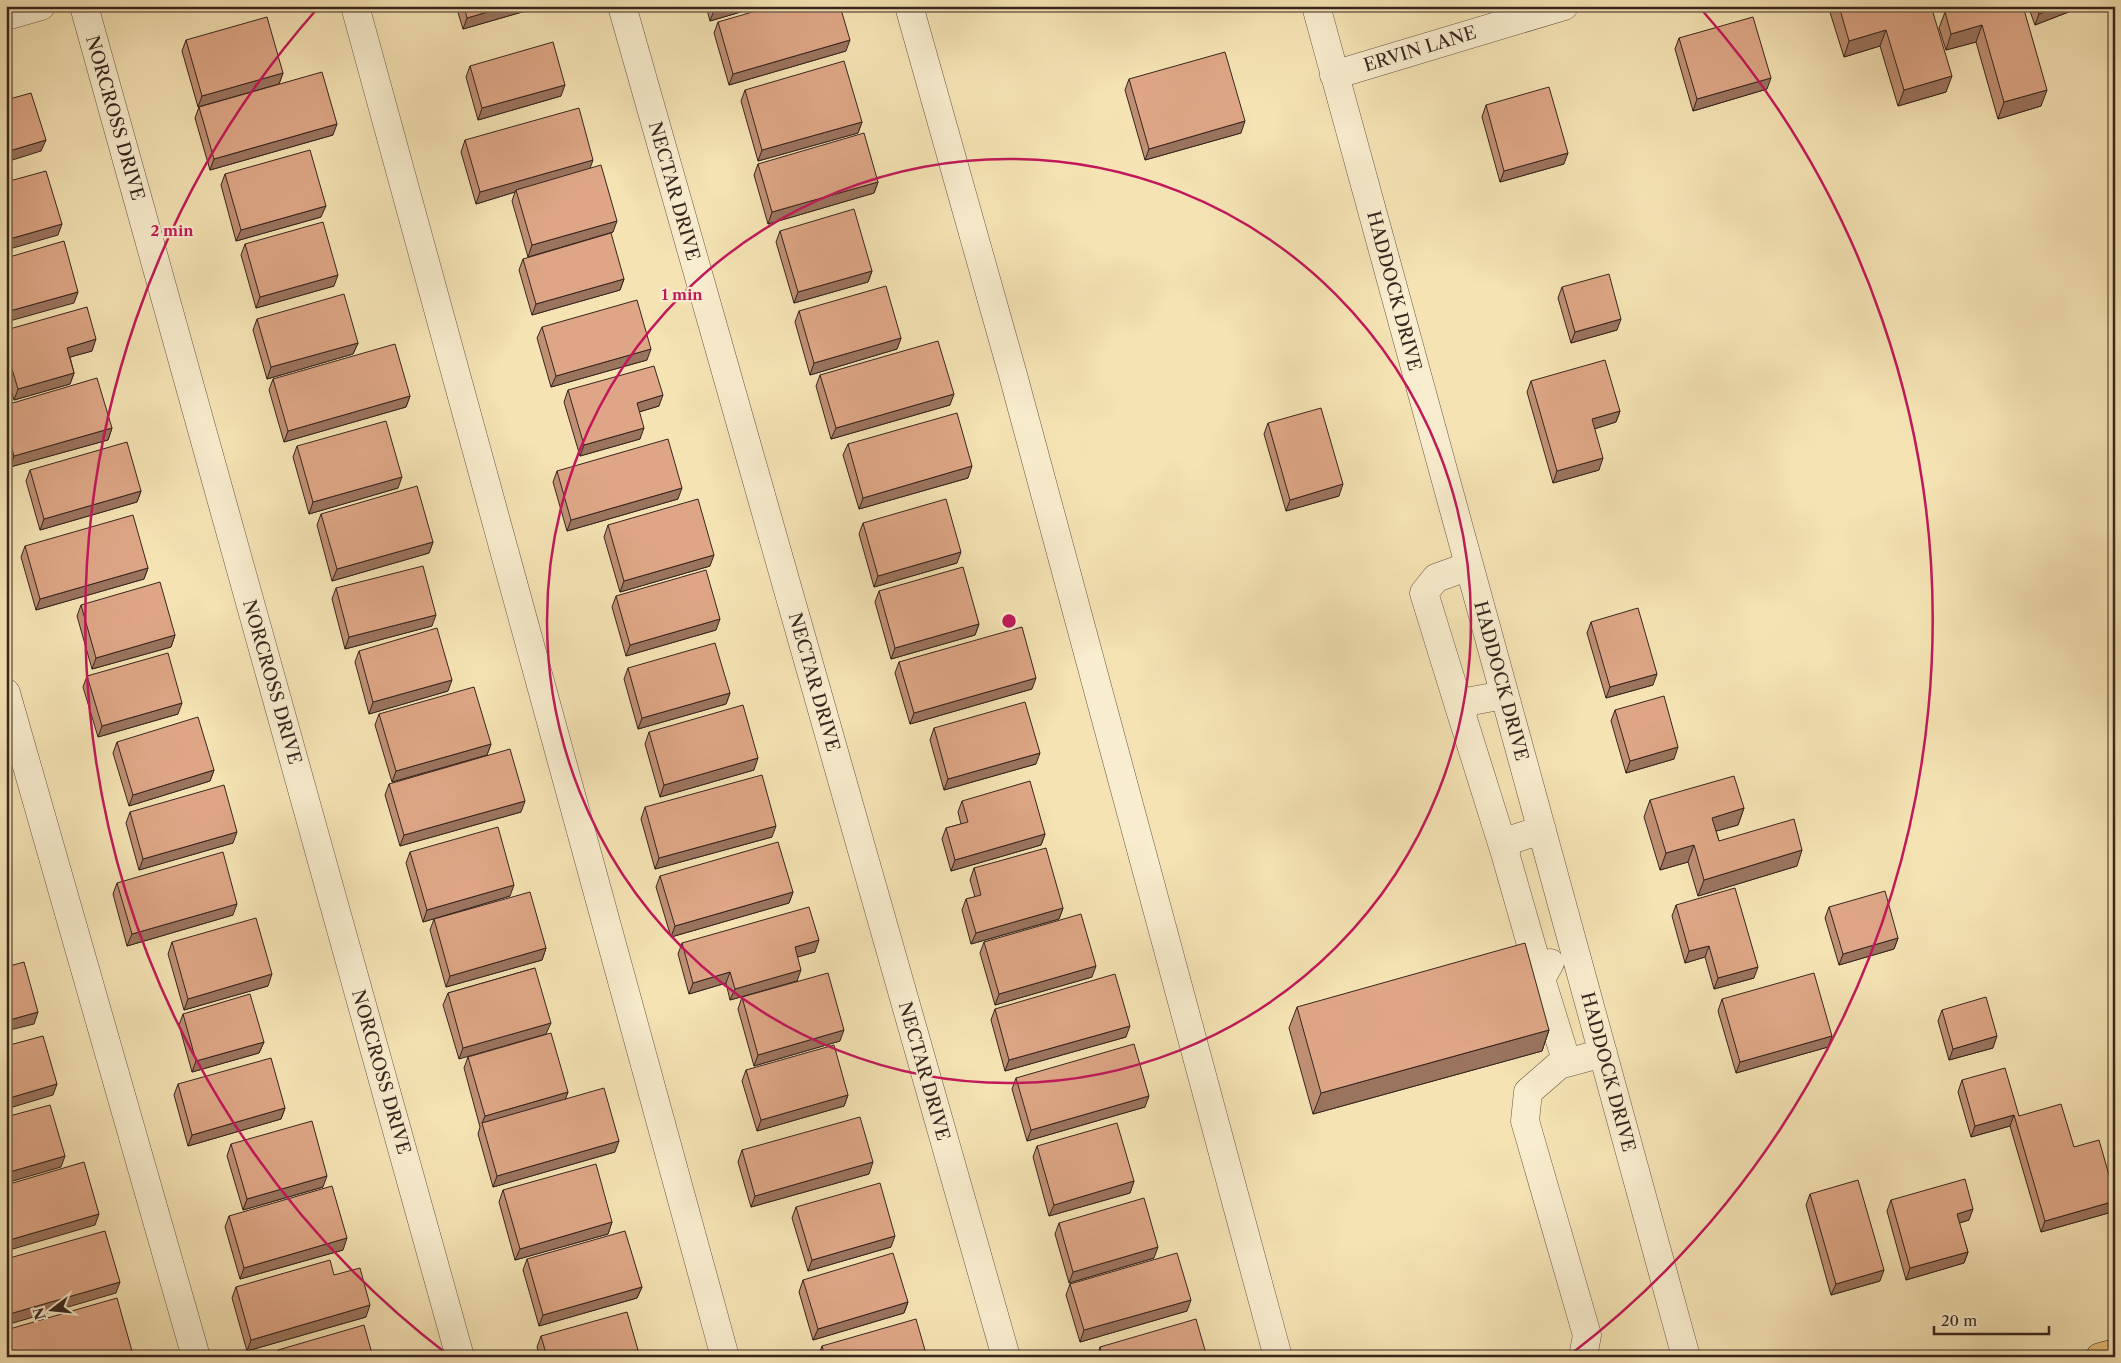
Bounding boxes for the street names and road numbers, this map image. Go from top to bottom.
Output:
street label: ERVIN LANE [1361,21,1479,77]
street label: NORCROSS DRIVE [81,33,149,203]
street label: NECTAR DRIVE [644,119,704,263]
street label: HADDOCK DRIVE [1362,209,1426,373]
street label: NORCROSS DRIVE [238,597,306,767]
street label: HADDOCK DRIVE [1469,599,1533,763]
street label: NECTAR DRIVE [784,610,844,754]
street label: NORCROSS DRIVE [347,987,415,1157]
street label: HADDOCK DRIVE [1576,990,1640,1154]
street label: NECTAR DRIVE [894,999,954,1143]

